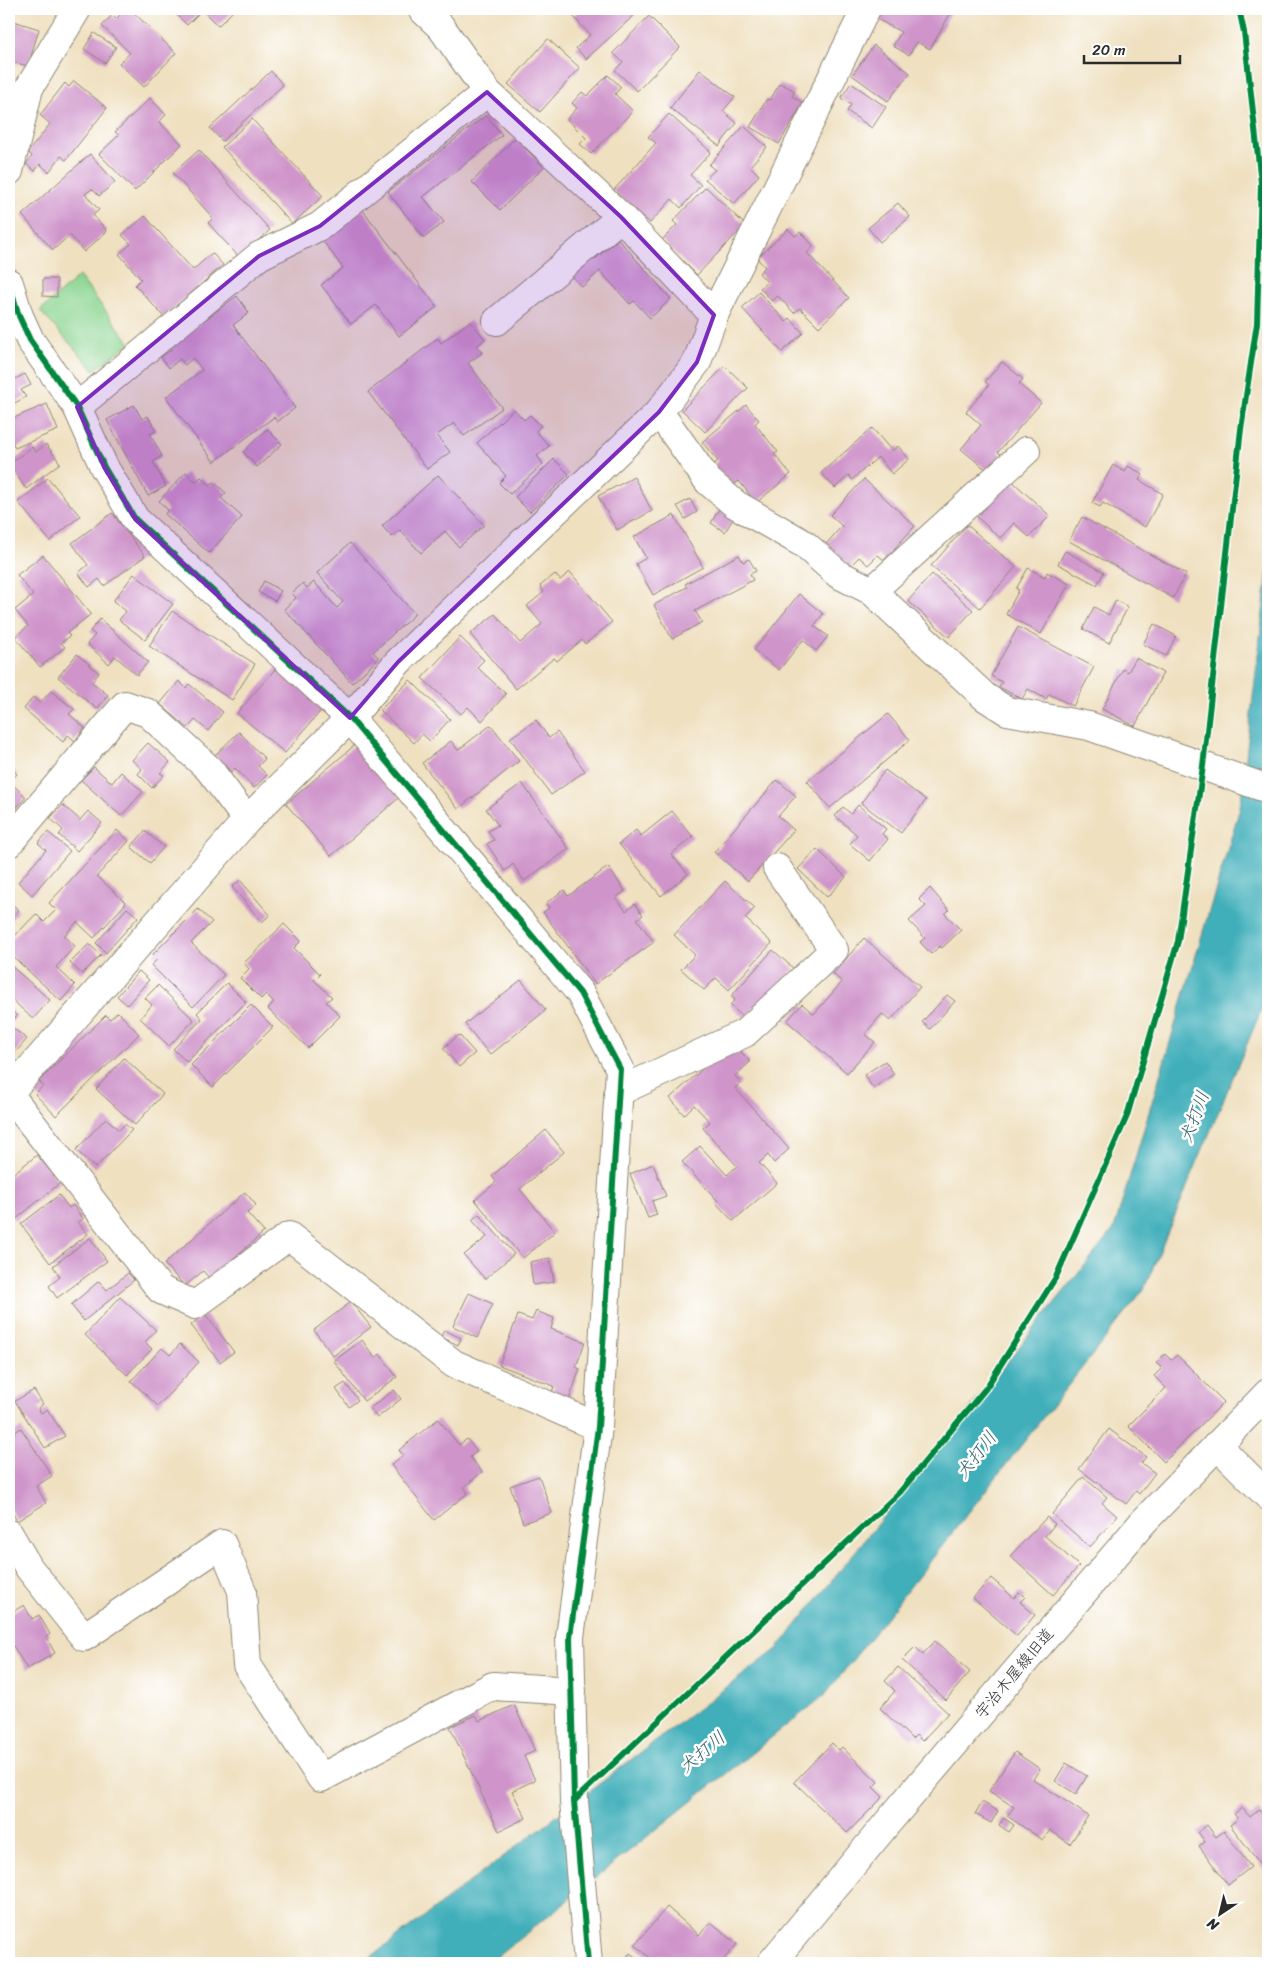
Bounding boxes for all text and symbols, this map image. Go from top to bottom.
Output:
scale bar [1084,32,1181,64]
text: 20 m [1092,37,1126,63]
water label: 犬打川 [1169,1086,1219,1148]
water label: 犬打川 [947,1424,1005,1486]
street label: 宇治木屋線旧道 [967,1621,1061,1725]
water label: 犬打川 [671,1722,733,1782]
north arrow [1194,1890,1244,1940]
text: N [1201,1911,1225,1938]

